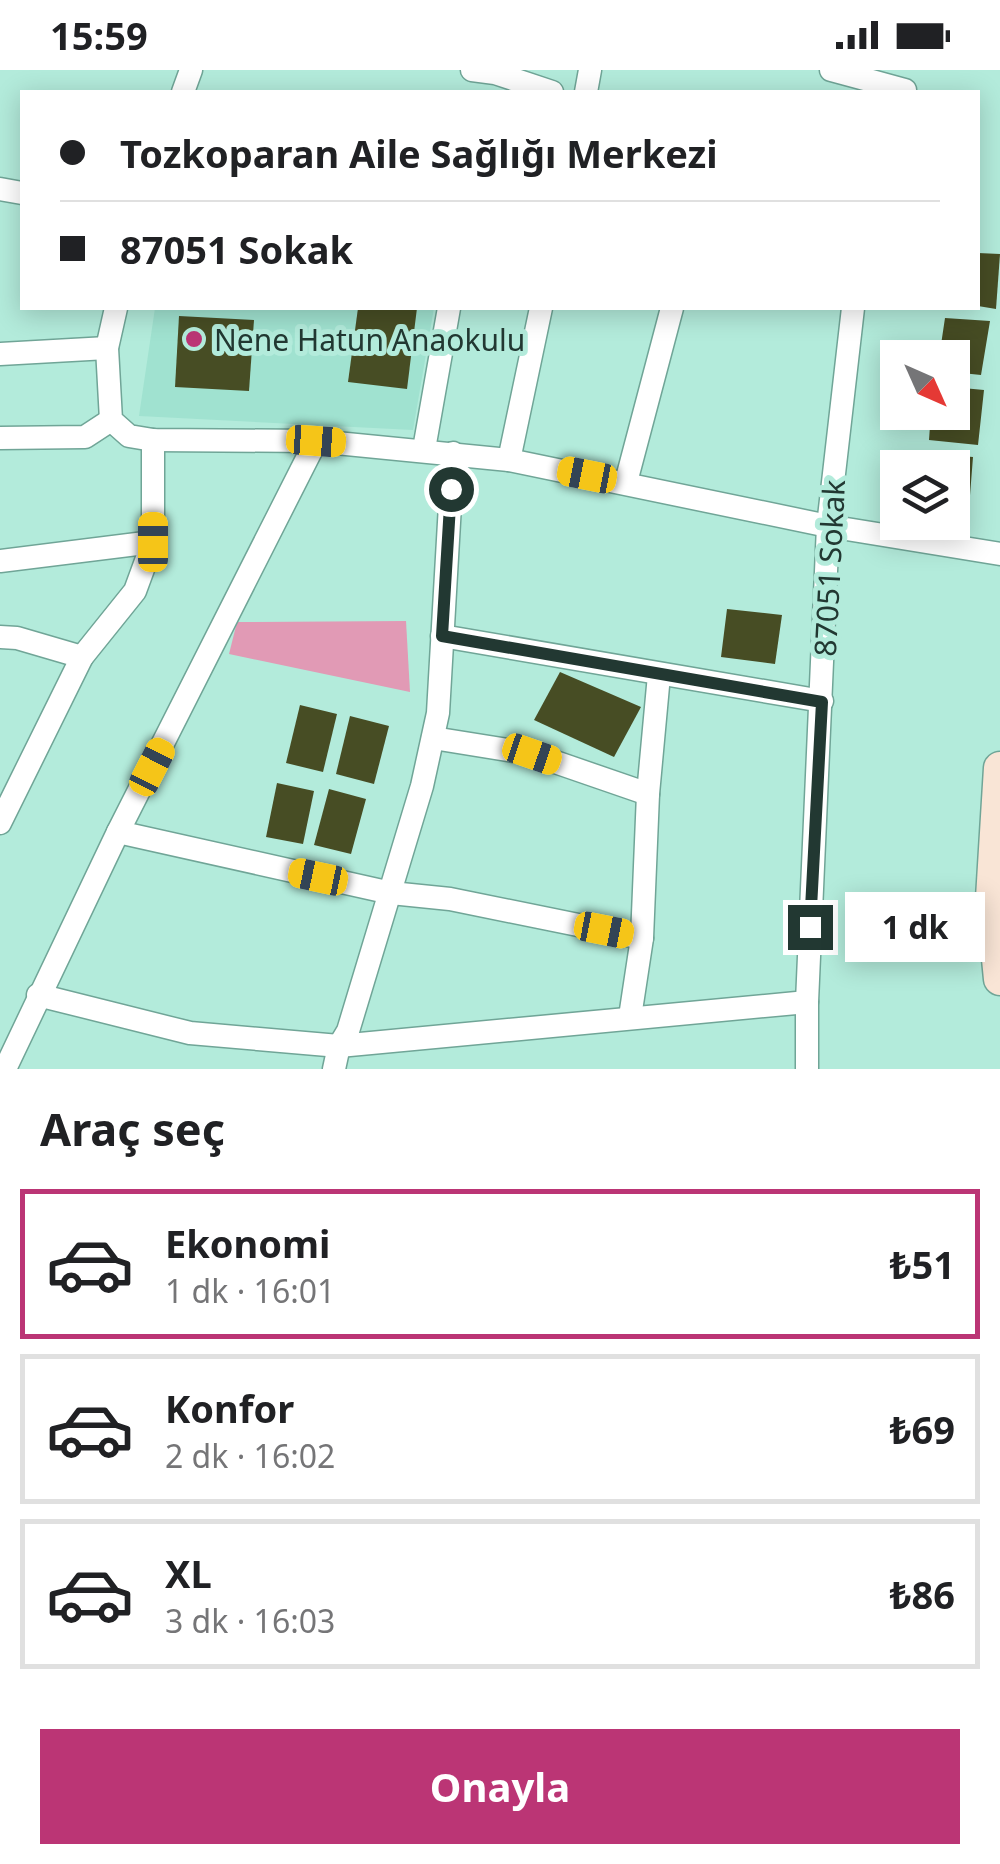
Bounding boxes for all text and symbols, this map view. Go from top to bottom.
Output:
text: 15:59 [50,9,148,61]
text: Tozkoparan Aile Sağlığı Merkezi [120,127,718,179]
text: 87051 Sokak [120,223,353,275]
place label: Nene Hatun Anaokulu [214,319,525,360]
marker: Nene Hatun Anaokulu [183,328,205,350]
north arrow [880,340,970,430]
map controls [880,340,970,540]
car [285,424,347,458]
button: layers [880,450,970,540]
car [555,455,619,495]
route start [429,467,474,512]
street label: 87051 Sokak [804,479,854,657]
car [138,512,168,572]
car [499,730,565,778]
car [125,733,179,801]
car [286,856,350,898]
callout: 1 dk [845,892,985,962]
route end [788,905,833,950]
text: 1 dk [882,905,948,948]
car [572,910,636,950]
text: Araç seç [40,1098,225,1159]
text: Ekonomi [165,1217,330,1269]
icon: car [45,1219,135,1309]
text: ₺51 [890,1238,955,1290]
text: 1 dk · 16:01 [165,1269,335,1312]
text: Konfor [165,1382,294,1434]
icon: car [45,1384,135,1474]
text: ₺69 [890,1403,955,1455]
text: 2 dk · 16:02 [165,1434,335,1477]
text: XL [165,1547,212,1599]
icon: car [45,1549,135,1639]
text: ₺86 [890,1568,955,1620]
text: 3 dk · 16:03 [165,1599,335,1642]
button: Onayla [40,1729,960,1844]

